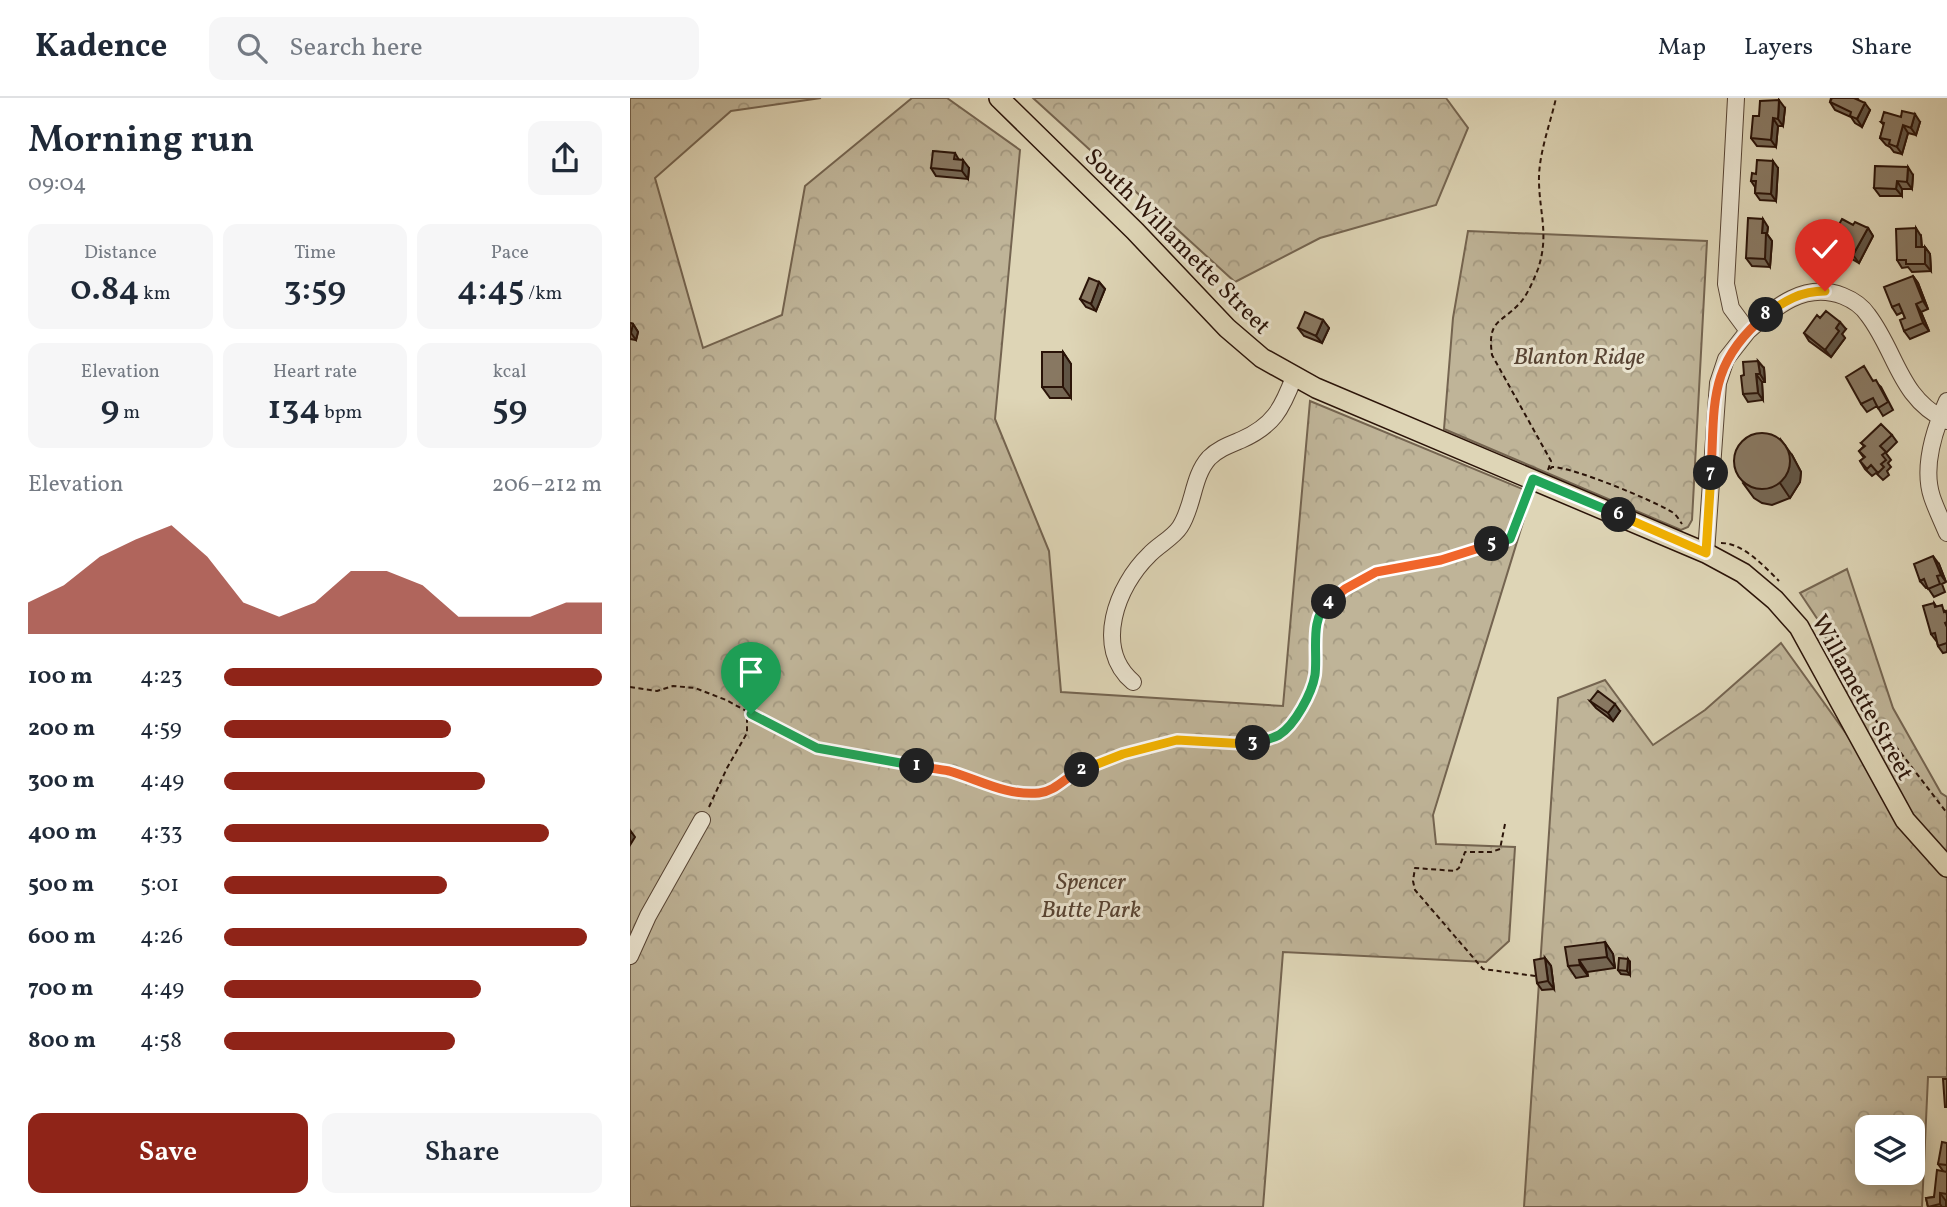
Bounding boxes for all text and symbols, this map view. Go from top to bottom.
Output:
search box [209,17,699,80]
text: Kadence [35,25,167,71]
icon: search [233,29,271,67]
text: Search here [289,30,423,66]
text: Map [1658,31,1706,65]
text: Layers [1744,31,1813,65]
text: Share [1851,31,1912,65]
text: Morning run [28,115,254,168]
button: share [528,121,602,195]
street label: South Willamette Street [1076,142,1277,343]
text: 09:04 [28,168,86,200]
pin [1795,219,1855,291]
icon: check [1806,230,1844,268]
text: Distance [84,240,157,266]
text: Time [294,240,336,266]
text: Pace [491,240,529,266]
text: 0.84 [70,266,140,314]
text: 3:59 [284,266,346,314]
text: 4:45 [457,266,525,314]
text: km [140,281,171,307]
text: /km [525,281,562,307]
pin: 8 [1748,298,1784,332]
text: 8 [1760,301,1771,327]
park label: Blanton Ridge [1513,341,1645,375]
text: Elevation [81,359,160,385]
text: Heart rate [273,359,357,385]
text: kcal [493,359,527,385]
text: 9 [101,385,119,433]
text: 134 [268,385,320,433]
text: 59 [492,385,527,433]
text: m [119,400,140,426]
text: bpm [320,400,362,426]
pin: 7 [1694,456,1728,490]
text: 7 [1706,459,1715,485]
text: Elevation [28,469,124,501]
text: 206–212 m [492,469,602,501]
pin: 6 [1602,498,1636,532]
text: 6 [1613,501,1624,527]
pin: 5 [1474,526,1510,562]
text: 5 [1487,530,1496,556]
pin: 4 [1312,584,1346,620]
text: 4 [1323,588,1334,614]
street label: Willamette Street [1802,609,1921,787]
pin [721,642,781,714]
icon: arrive [732,653,770,691]
text: 100 m [28,661,93,693]
text: 4:23 [140,661,183,693]
text: 200 m [28,713,95,745]
text: 4:59 [140,713,182,745]
pin: 3 [1236,726,1270,760]
text: 3 [1248,729,1257,755]
pin: 1 [900,748,934,784]
text: 1 [913,752,920,778]
pin: 2 [1064,752,1100,788]
text: 2 [1077,756,1086,782]
text: 300 m [28,765,95,797]
text: 4:49 [140,765,184,797]
text: 400 m [28,817,97,849]
text: 4:33 [140,817,183,849]
park label: Spencer Butte Park [1041,866,1141,928]
text: 500 m [28,869,94,901]
text: 5:01 [140,869,179,901]
text: 600 m [28,921,96,953]
text: 4:26 [140,921,183,953]
text: 700 m [28,973,94,1005]
text: 4:49 [140,973,184,1005]
text: 800 m [28,1025,96,1057]
text: 4:58 [140,1025,182,1057]
button: Save [28,1113,308,1193]
button: Share [322,1113,602,1193]
map controls [1855,1115,1925,1185]
button: layers [1855,1115,1925,1185]

